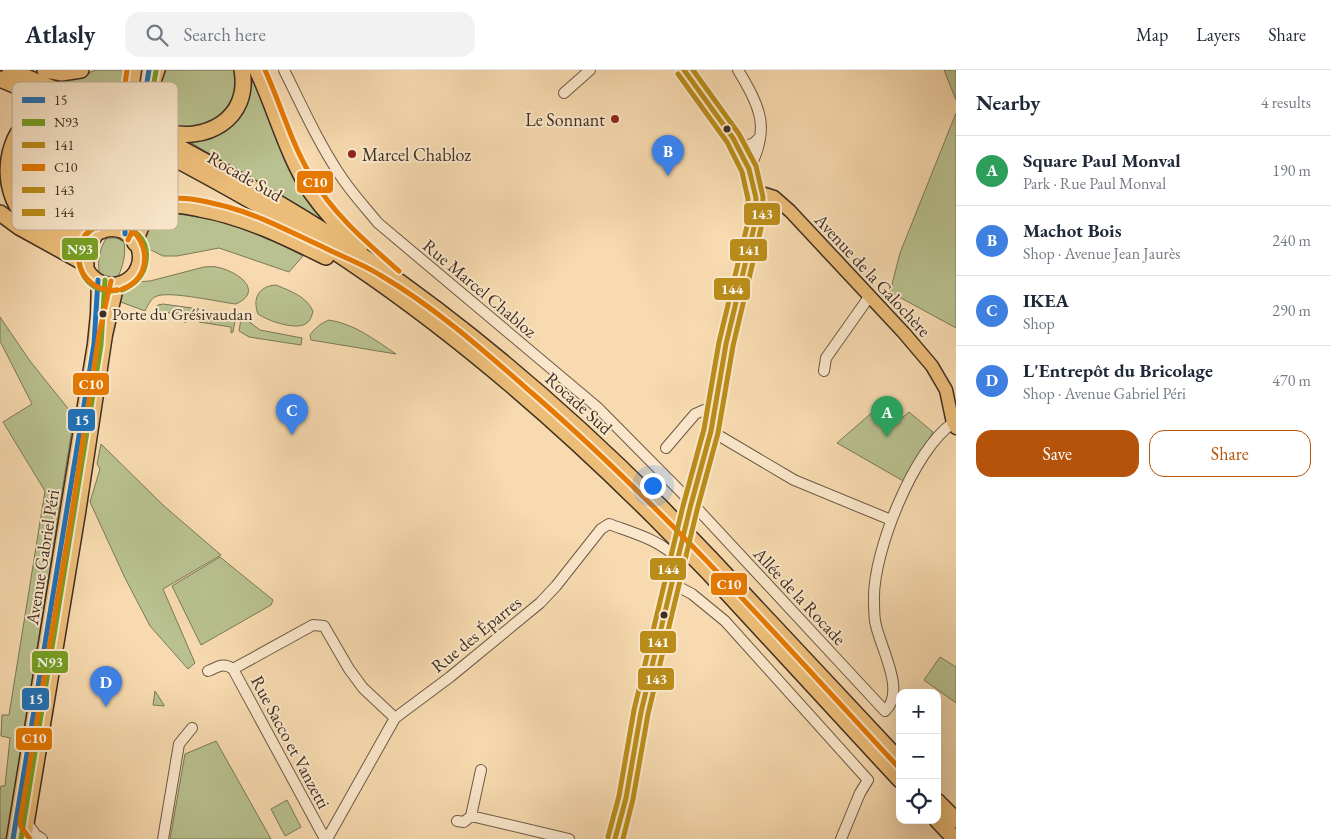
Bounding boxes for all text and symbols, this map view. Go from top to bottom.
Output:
search box [125,12,475,57]
text: Atlasly [25,19,95,50]
icon: search [143,21,171,49]
text: Search here [183,22,266,47]
text: Map [1136,23,1168,46]
text: Layers [1196,23,1240,46]
text: Share [1268,23,1306,46]
legend [12,82,178,230]
text: Nearby [976,89,1040,116]
text: 15 [54,91,67,109]
text: 4 results [1261,92,1311,113]
place label: Le Sonnant [525,108,605,131]
text: N93 [54,113,79,131]
marker: Le Sonnant [609,113,621,125]
unlabelled marker [722,124,732,134]
pin: B [652,135,684,176]
text: 141 [54,136,74,154]
place label: Marcel Chabloz [362,143,471,166]
street label: Rocade Sud [203,145,287,207]
marker: Marcel Chabloz [346,148,358,160]
text: Square Paul Monval [1023,148,1181,173]
text: C10 [54,158,78,176]
text: A [986,160,998,181]
text: 190 m [1272,160,1311,181]
line badge: C10 [296,170,334,194]
text: C10 [303,173,328,191]
text: Park · Rue Paul Monval [1023,173,1166,194]
text: 143 [54,181,74,199]
line badge: 143 [743,202,781,226]
text: 144 [54,203,74,221]
text: 143 [751,205,773,223]
street label: Avenue de la Galochère [809,208,936,341]
text: Machot Bois [1023,218,1122,243]
text: B [987,230,997,251]
text: 240 m [1272,230,1311,251]
street label: Rue Marcel Chabloz [418,234,542,343]
line badge: N93 [61,237,99,261]
line badge: 141 [729,238,768,262]
text: N93 [67,240,93,258]
text: 141 [738,241,760,259]
text: Shop · Avenue Jean Jaurès [1023,243,1180,264]
line badge: 144 [713,277,751,301]
text: 144 [721,280,744,298]
text: IKEA [1023,288,1069,313]
text: C [986,300,998,321]
text: 290 m [1272,300,1311,321]
place label: Porte du Grésivaudan [112,303,253,325]
marker: Porte du Grésivaudan [98,309,108,319]
text: Shop [1023,313,1055,334]
text: L'Entrepôt du Bricolage [1023,358,1213,383]
street label: Rocade Sud [541,367,618,440]
text: D [986,370,998,391]
text: 470 m [1272,370,1311,391]
line badge: C10 [72,372,110,396]
text: C10 [79,375,104,393]
text: Shop · Avenue Gabriel Péri [1023,383,1186,404]
pin: C [276,394,308,435]
pin: A [871,396,903,437]
line badge: 15 [67,408,96,432]
text: 15 [75,411,89,429]
button: Save [976,430,1139,477]
button: Share [1149,430,1311,477]
your location [640,473,666,499]
street label: Avenue Gabriel Péri [20,487,64,627]
street label: Allée de la Rocade [748,542,851,650]
line badge: 144 [649,557,687,581]
text: 144 [657,560,680,578]
line badge: C10 [710,572,748,596]
text: C10 [717,575,742,593]
street label: Rue des Éparres [426,590,526,677]
unlabelled marker [659,610,669,620]
line badge: 141 [639,630,677,654]
text: 141 [647,633,669,651]
line badge: N93 [31,650,69,674]
text: N93 [37,653,63,671]
pin: D [90,666,122,707]
line badge: 143 [637,667,675,691]
text: 143 [645,670,667,688]
street label: Rue Sacco et Vanzetti [246,671,336,813]
line badge: 15 [21,687,50,711]
map controls [896,689,941,824]
button: + [896,689,941,734]
text: 15 [29,690,43,708]
line badge: C10 [15,727,53,751]
text: C10 [22,729,47,747]
button: − [896,734,941,779]
button: locate [896,779,941,824]

